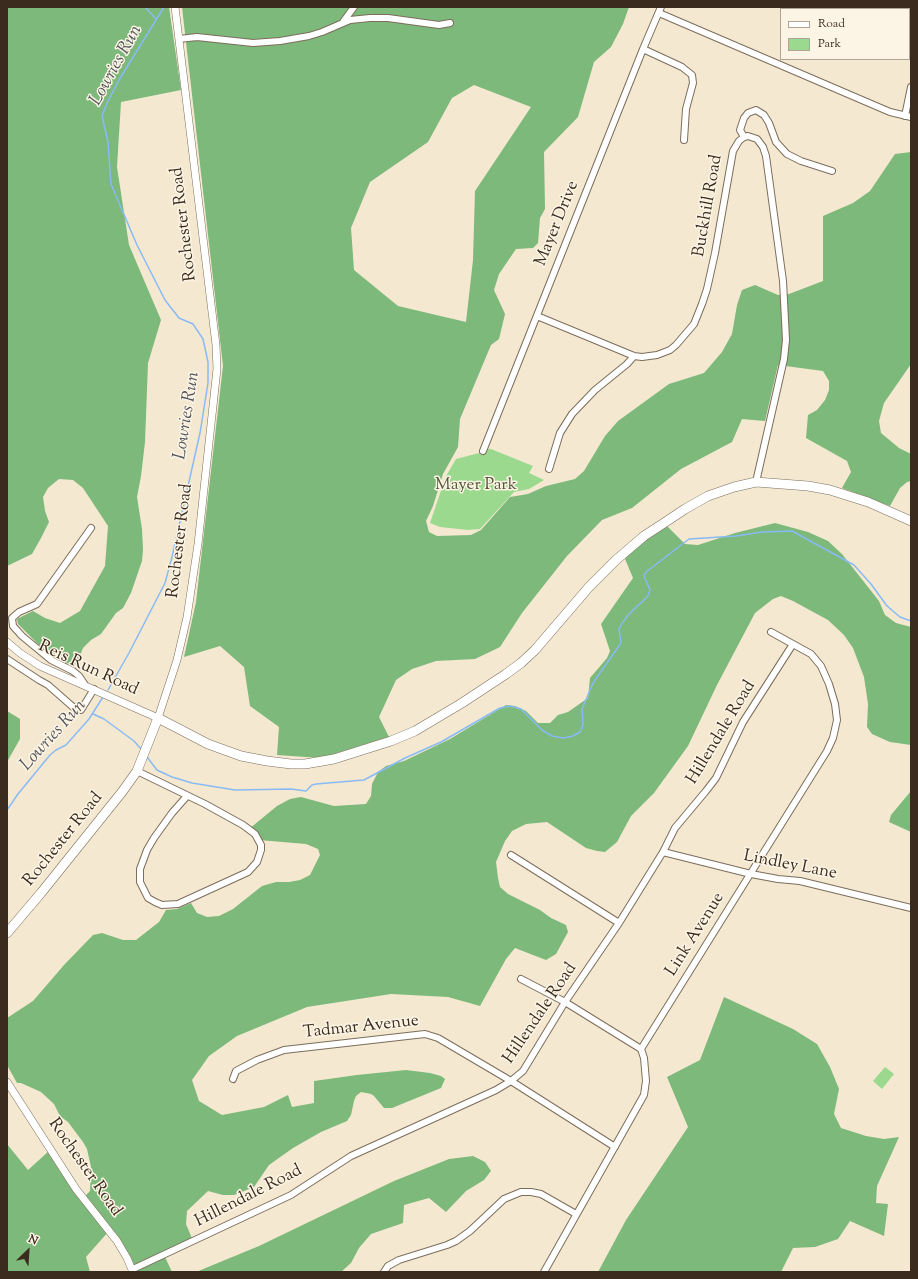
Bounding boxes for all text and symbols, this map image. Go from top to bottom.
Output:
legend [780,8,910,60]
text: Road [818,15,845,33]
water label: Lowries Run [86,22,148,110]
text: Park [818,35,841,53]
street label: Buckhill Road [690,153,728,259]
street label: Rochester Road [168,166,202,282]
street label: Mayer Drive [532,178,584,270]
water label: Lowries Run [170,371,206,461]
park label: Mayer Park [435,476,517,496]
street label: Rochester Road [164,483,198,599]
street label: Reis Run Road [35,637,141,701]
street label: Hillendale Road [683,678,761,788]
water label: Lowries Run [16,696,92,776]
street label: Rochester Road [20,789,108,891]
street label: Lindley Lane [742,847,838,885]
street label: Link Avenue [662,889,730,981]
street label: Hillendale Road [500,960,582,1068]
street label: Tadmar Avenue [302,1012,420,1044]
street label: Rochester Road [43,1115,125,1221]
street label: Hillendale Road [192,1161,306,1233]
north arrow [8,1231,48,1271]
text: N [26,1231,40,1249]

